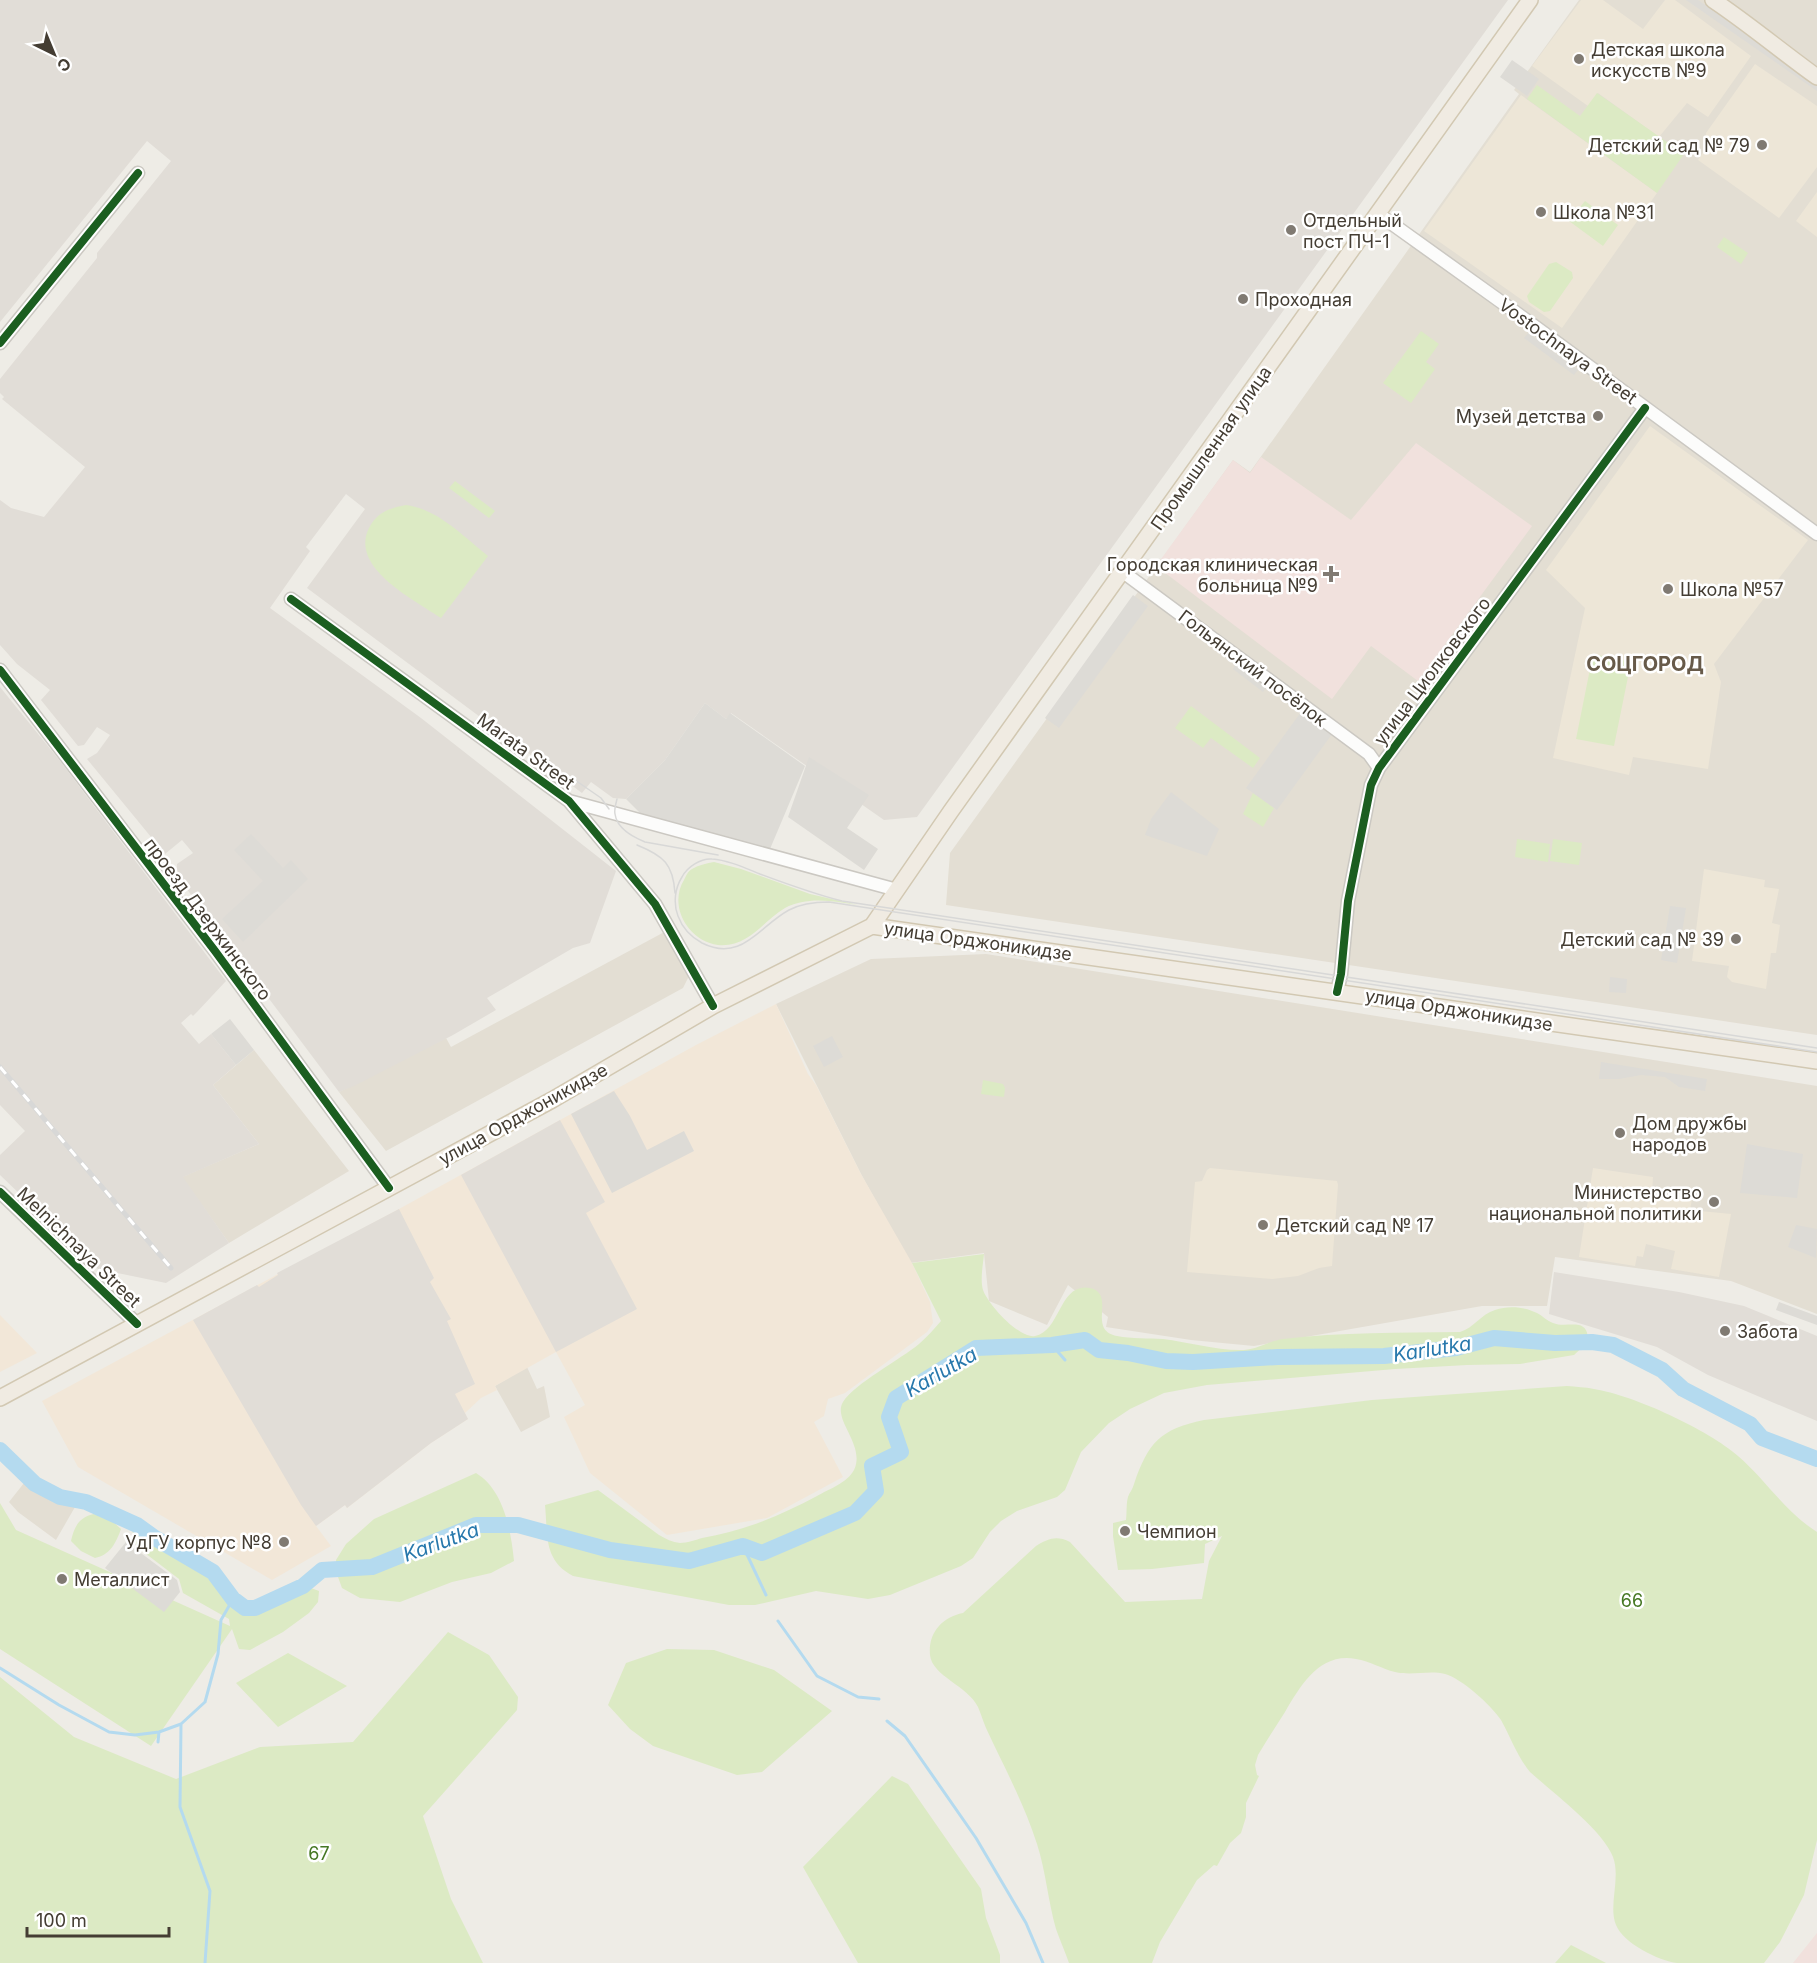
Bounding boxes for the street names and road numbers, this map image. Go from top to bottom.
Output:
street label: Vostochnaya Street [1495,294,1641,408]
street label: Промышленная улица [1146,362,1276,534]
street label: улица Циолковского [1369,593,1495,749]
street label: Гольянский посёлок [1175,605,1331,731]
street label: Marata Street [473,709,579,793]
street label: проезд Дзержинского [140,834,276,1004]
street label: улица Орджоникидзе [883,917,1073,965]
street label: улица Орджоникидзе [1364,985,1554,1035]
street label: улица Орджоникидзе [435,1059,611,1169]
street label: Melnichnaya Street [13,1183,145,1311]

